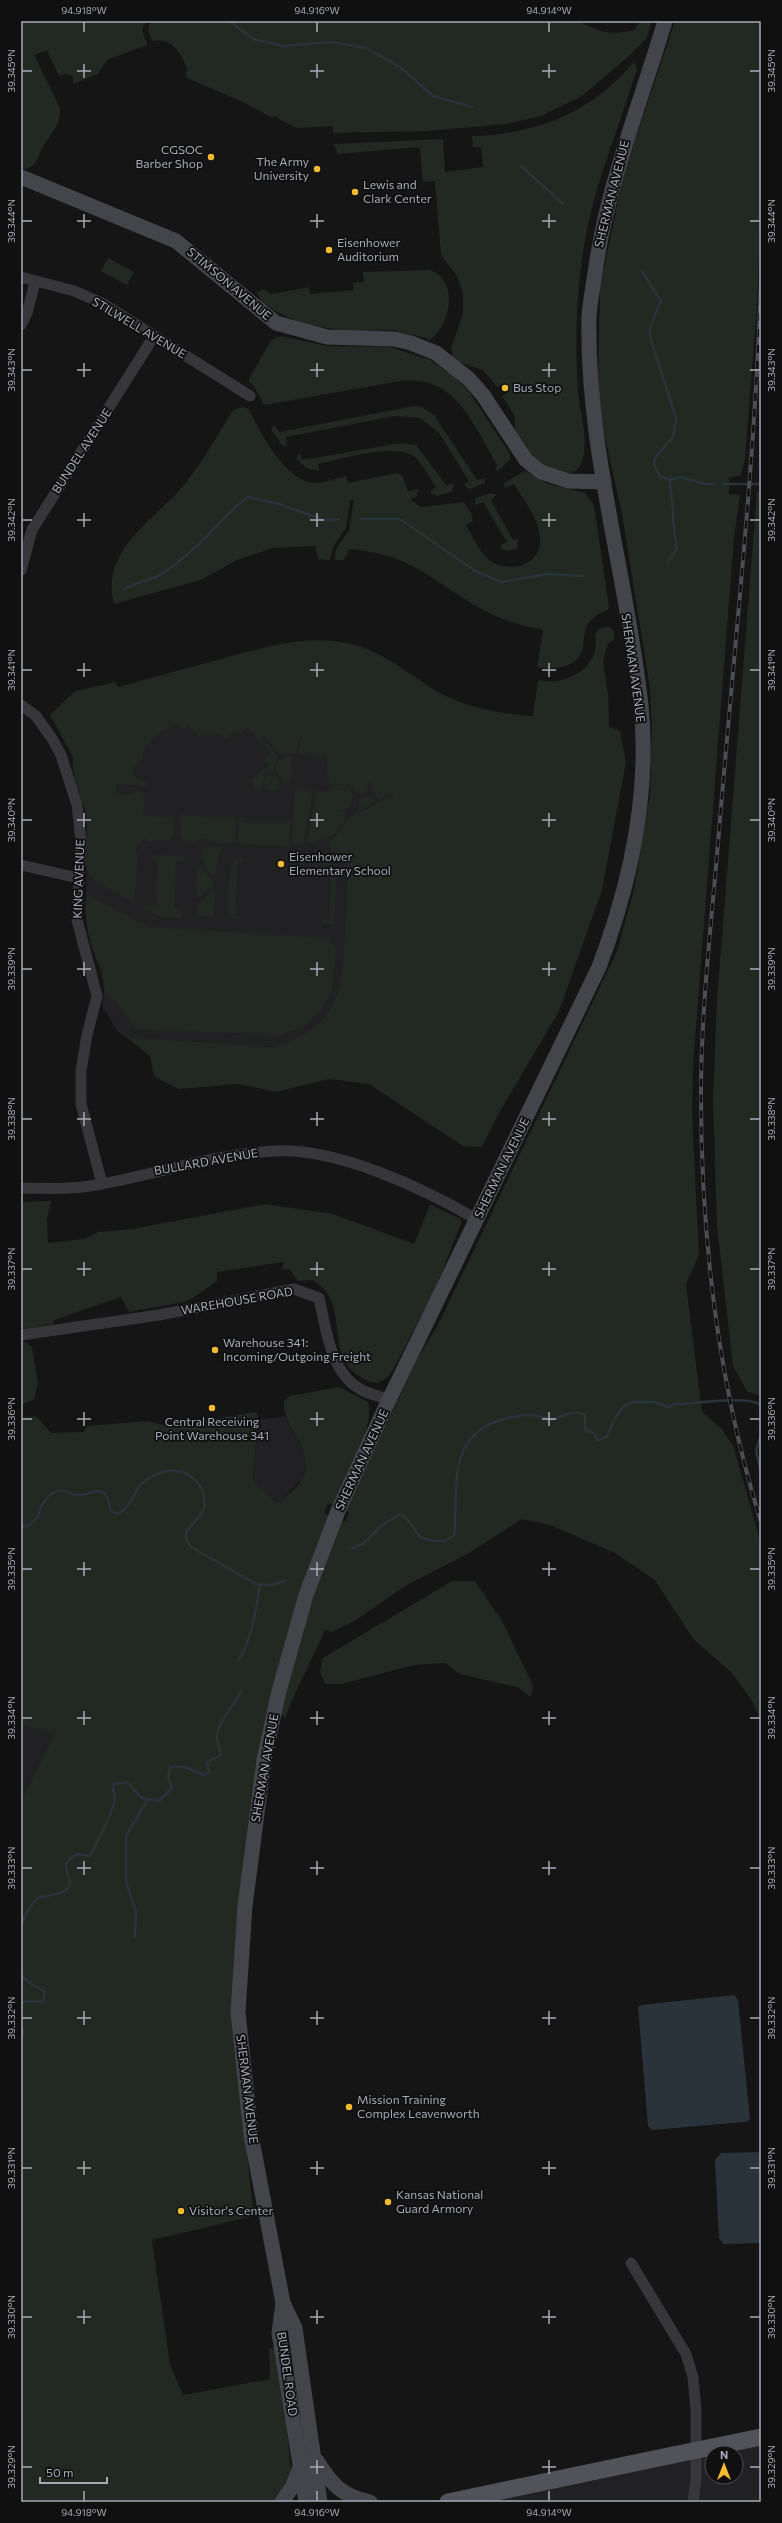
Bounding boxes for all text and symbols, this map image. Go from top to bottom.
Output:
text: 94.918°W [61,4,107,16]
text: 94.916°W [294,4,340,16]
text: 94.914°W [526,4,572,16]
text: 39.345°N [5,49,17,93]
text: 39.345°N [765,49,777,93]
street label: SHERMAN AVENUE [591,139,631,249]
place label: CGSOC Barber Shop [135,142,203,170]
marker: CGSOC Barber Shop [206,152,216,162]
place label: The Army University [254,154,309,182]
marker: The Army University [312,164,322,174]
place label: Lewis and Clark Center [363,177,432,205]
marker: Lewis and Clark Center [350,187,360,197]
text: 39.344°N [5,199,17,243]
text: 39.344°N [765,199,777,243]
place label: Eisenhower Auditorium [337,235,400,263]
street label: STIMSON AVENUE [185,244,274,322]
marker: Eisenhower Auditorium [324,245,334,255]
street label: STILWELL AVENUE [90,294,189,361]
text: 39.343°N [5,348,17,392]
text: 39.343°N [765,348,777,392]
place label: Bus Stop [513,380,561,394]
marker: Bus Stop [500,383,510,393]
street label: BUNDEL AVENUE [48,405,114,496]
text: 39.342°N [5,498,17,542]
text: 39.342°N [765,498,777,542]
street label: SHERMAN AVENUE [619,612,649,723]
text: 39.341°N [5,649,17,691]
text: 39.341°N [765,649,777,691]
text: 39.340°N [5,798,17,842]
text: 39.340°N [765,798,777,842]
street label: KING AVENUE [70,839,86,919]
place label: Eisenhower Elementary School [289,849,391,877]
marker: Eisenhower Elementary School [276,859,286,869]
text: 39.339°N [5,947,17,991]
text: 39.339°N [765,947,777,991]
text: 39.338°N [5,1097,17,1141]
text: 39.338°N [765,1097,777,1141]
street label: SHERMAN AVENUE [471,1115,532,1220]
street label: BULLARD AVENUE [153,1145,259,1177]
text: 39.337°N [5,1248,17,1290]
text: 39.337°N [765,1248,777,1290]
street label: WAREHOUSE ROAD [180,1283,294,1317]
place label: Warehouse 341: Incoming/Outgoing Freight [223,1335,371,1363]
marker: Warehouse 341: Incoming/Outgoing Freight [210,1345,220,1355]
text: 39.336°N [5,1397,17,1441]
text: 39.336°N [765,1397,777,1441]
marker: Central Receiving Point Warehouse 341 [207,1403,217,1413]
street label: SHERMAN AVENUE [332,1407,391,1512]
place label: Central Receiving Point Warehouse 341 [155,1414,269,1442]
text: 39.335°N [5,1547,17,1591]
text: 39.335°N [765,1547,777,1591]
text: 39.334°N [5,1696,17,1740]
text: 39.334°N [765,1696,777,1740]
street label: SHERMAN AVENUE [248,1712,280,1823]
text: 39.333°N [5,1846,17,1890]
text: 39.333°N [765,1846,777,1890]
text: 39.332°N [5,1996,17,2040]
text: 39.332°N [765,1996,777,2040]
street label: SHERMAN AVENUE [234,2033,262,2144]
place label: Mission Training Complex Leavenworth [357,2092,480,2120]
marker: Mission Training Complex Leavenworth [344,2102,354,2112]
text: 39.331°N [5,2147,17,2189]
text: 39.331°N [765,2147,777,2189]
place label: Kansas National Guard Armory [396,2187,483,2215]
marker: Kansas National Guard Armory [383,2197,393,2207]
place label: Visitor's Center [189,2203,273,2217]
marker: Visitor's Center [176,2206,186,2216]
text: 39.330°N [5,2295,17,2339]
text: 39.330°N [765,2295,777,2339]
street label: BUNDEL ROAD [275,2331,301,2417]
text: 39.329°N [5,2445,17,2489]
north arrow [704,2445,744,2485]
text: 39.329°N [765,2445,777,2489]
text: N [720,2448,728,2461]
scale bar [40,2459,107,2485]
text: 50 m [46,2465,74,2479]
text: 94.918°W [61,2506,107,2518]
text: 94.916°W [294,2506,340,2518]
text: 94.914°W [526,2506,572,2518]

